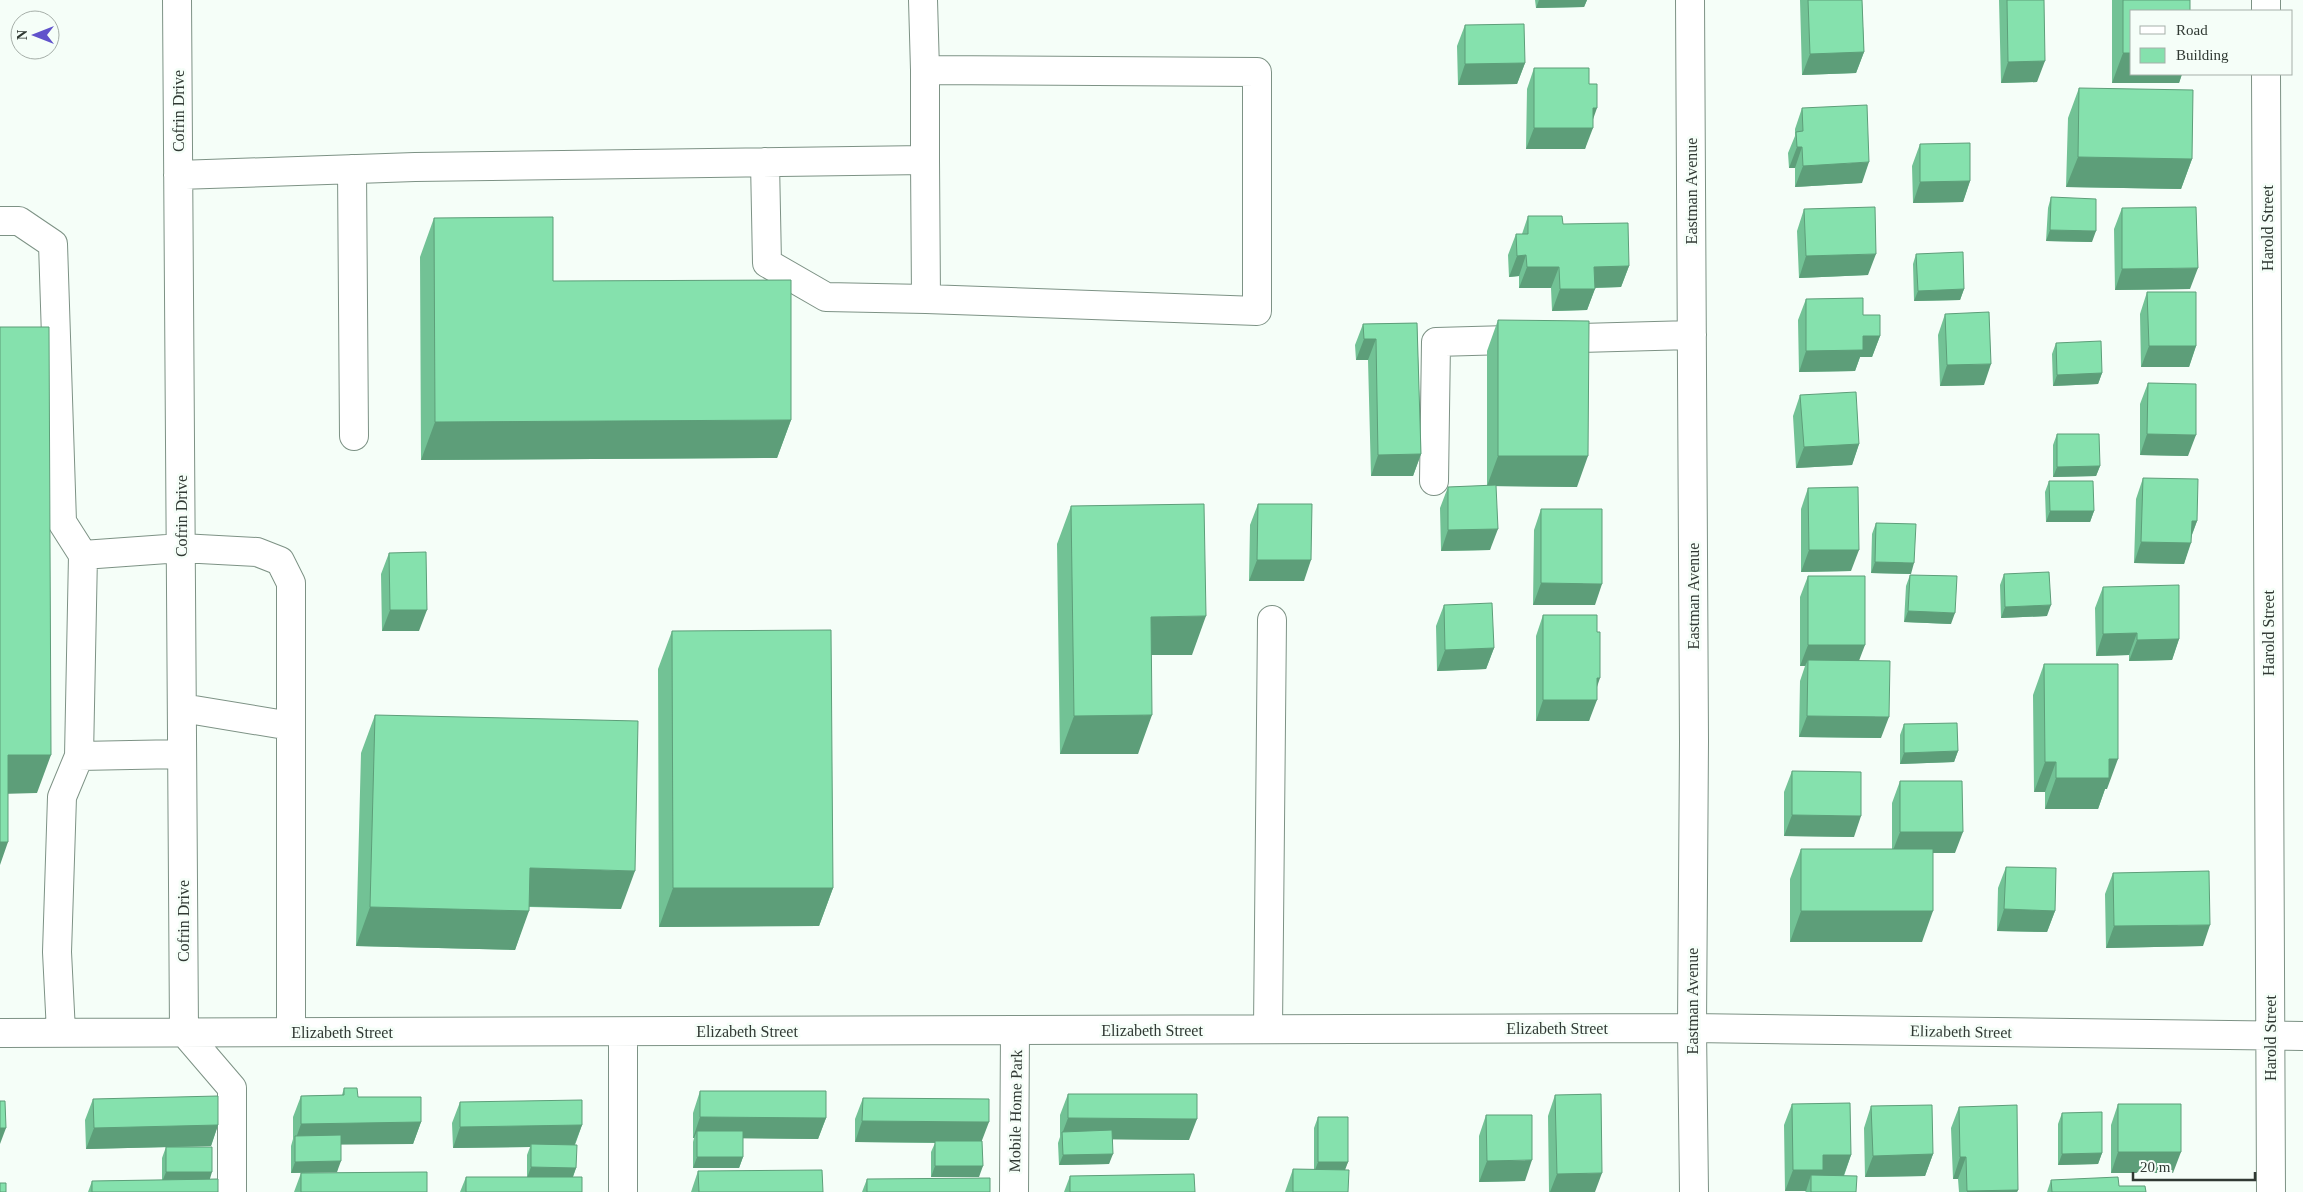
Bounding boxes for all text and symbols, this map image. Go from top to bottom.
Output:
north arrow [10,10,60,60]
legend [2130,10,2293,75]
text: Road [2176,22,2208,38]
text: N [15,30,30,40]
text: Building [2176,47,2229,63]
street label: Cofrin Drive [170,70,187,152]
street label: Eastman Avenue [1683,138,1700,244]
street label: Harold Street [2259,185,2276,271]
street label: Cofrin Drive [173,475,190,557]
street label: Eastman Avenue [1685,543,1702,649]
street label: Harold Street [2260,590,2277,676]
street label: Cofrin Drive [175,880,192,962]
street label: Eastman Avenue [1684,948,1701,1054]
street label: Harold Street [2262,995,2279,1081]
street label: Elizabeth Street [1506,1020,1608,1037]
street label: Elizabeth Street [1101,1022,1203,1039]
street label: Elizabeth Street [1910,1022,2013,1041]
street label: Elizabeth Street [696,1023,798,1040]
street label: Elizabeth Street [291,1024,393,1041]
street label: Mobile Home Park [1006,1050,1025,1172]
scale bar [2133,1150,2256,1182]
text: 20 m [2140,1159,2171,1175]

